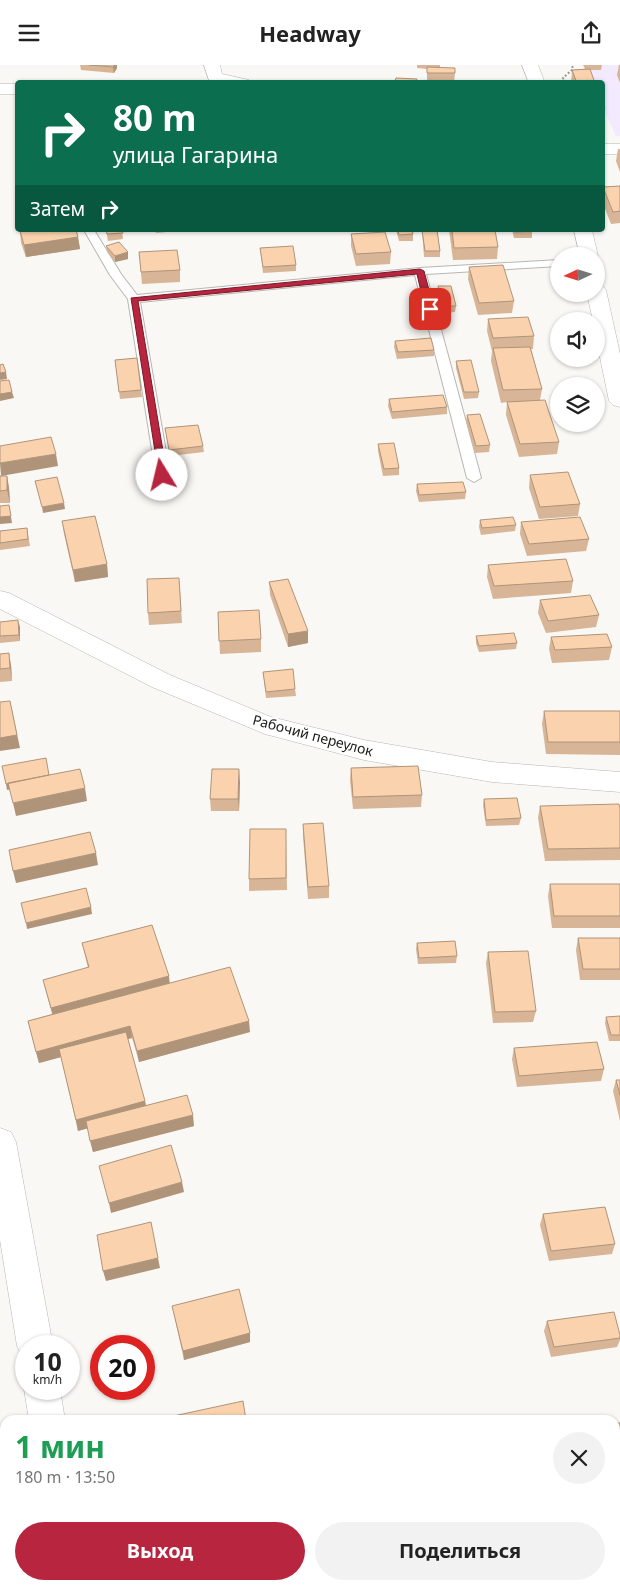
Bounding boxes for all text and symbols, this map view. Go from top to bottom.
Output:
text: Headway [259,18,361,48]
icon: menu [15,19,43,47]
icon: share [577,19,605,47]
text: 80 m [113,94,196,141]
icon: right [30,100,95,165]
text: улица Гагарина [113,139,278,169]
icon: right [95,195,123,223]
text: Затем [30,196,85,222]
north arrow [550,247,605,303]
map controls [550,247,605,432]
pin [409,288,451,330]
icon: arrive [416,295,444,323]
button: sound [550,312,605,367]
button: layers [550,377,605,432]
position arrow [135,448,187,500]
street label: Рабочий переулок [251,710,376,760]
speed limit sign: 20 [90,1335,155,1400]
text: 10 [33,1344,62,1378]
text: km/h [33,1371,62,1388]
text: 1 мин [15,1426,105,1467]
button: close [553,1432,605,1484]
text: 180 m · 13:50 [15,1466,115,1488]
button: Выход [15,1522,305,1580]
button: Поделиться [315,1522,605,1580]

